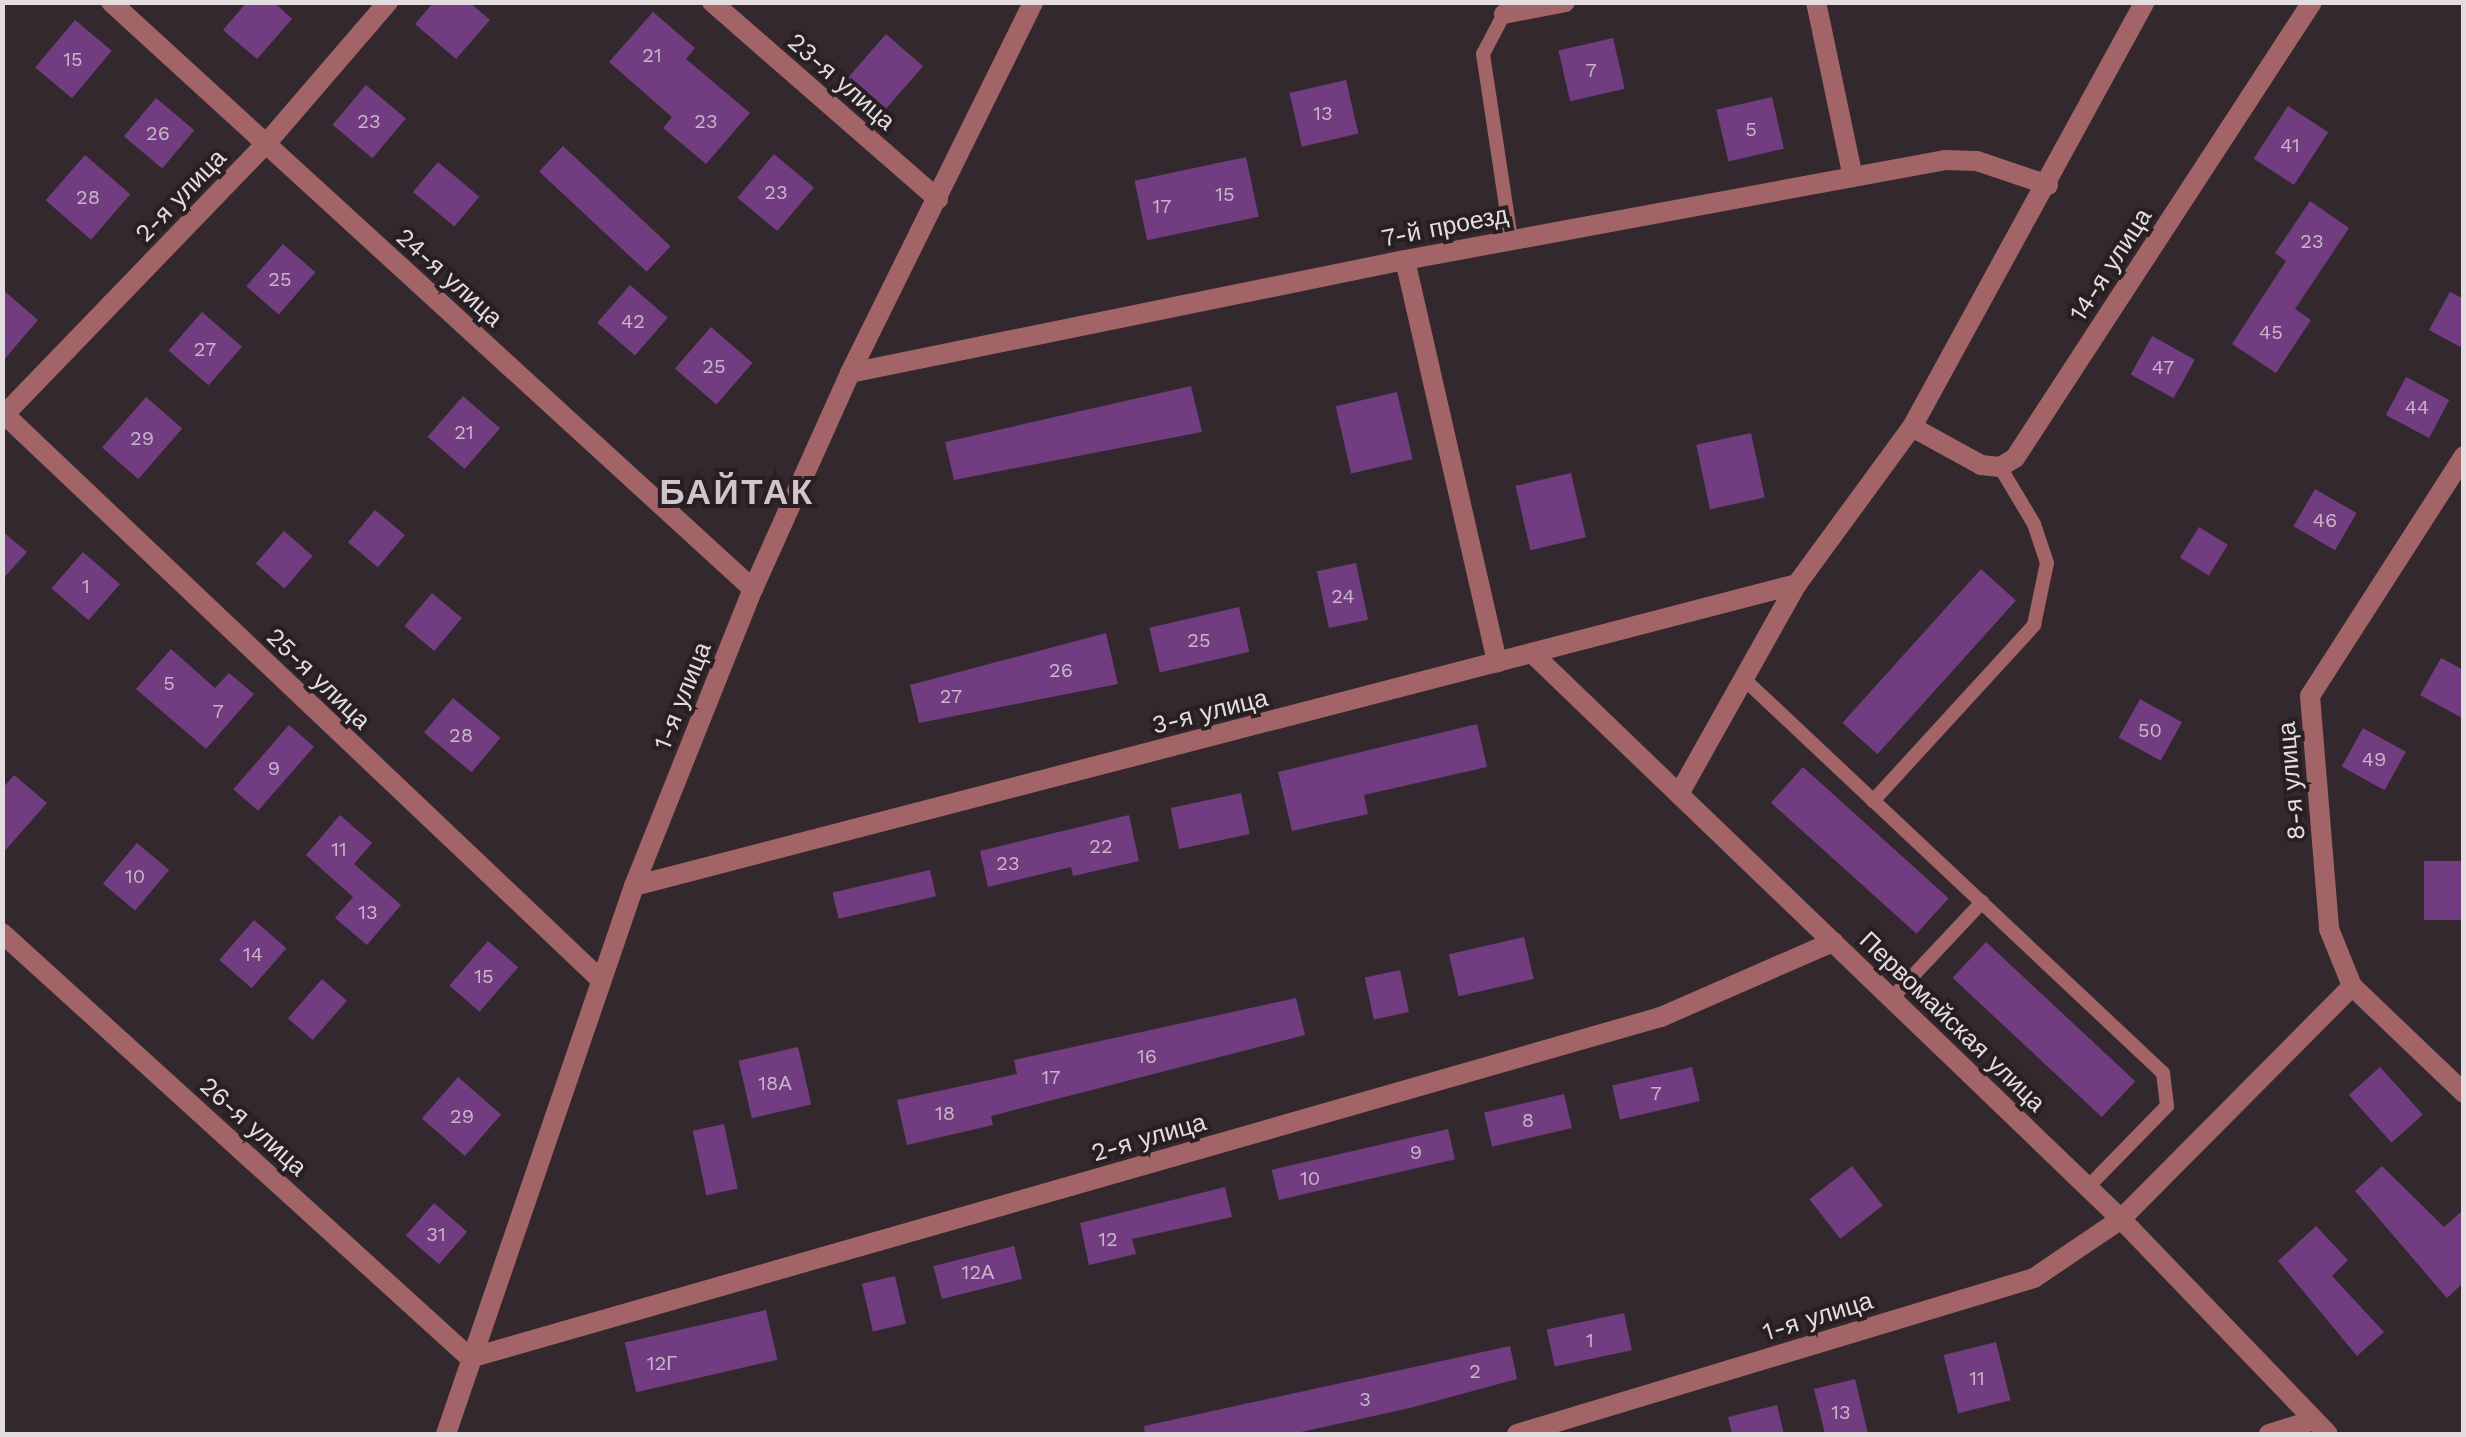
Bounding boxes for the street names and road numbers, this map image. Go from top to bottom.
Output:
street label: 23-я улица [781,27,901,137]
street label: 2-я улица [129,143,233,249]
street label: 7-й проезд [1379,200,1511,254]
street label: 14-я улица [2063,203,2159,327]
street label: 24-я улица [390,222,508,334]
street label: 25-я улица [260,622,376,736]
street label: 1-я улица [648,638,718,754]
street label: 3-я улица [1149,683,1271,741]
street label: 8-я улица [2272,720,2312,842]
street label: Первомайская улица [1853,926,2051,1118]
street label: 26-я улица [193,1071,313,1183]
street label: 2-я улица [1088,1107,1210,1169]
street label: 1-я улица [1759,1286,1877,1348]

